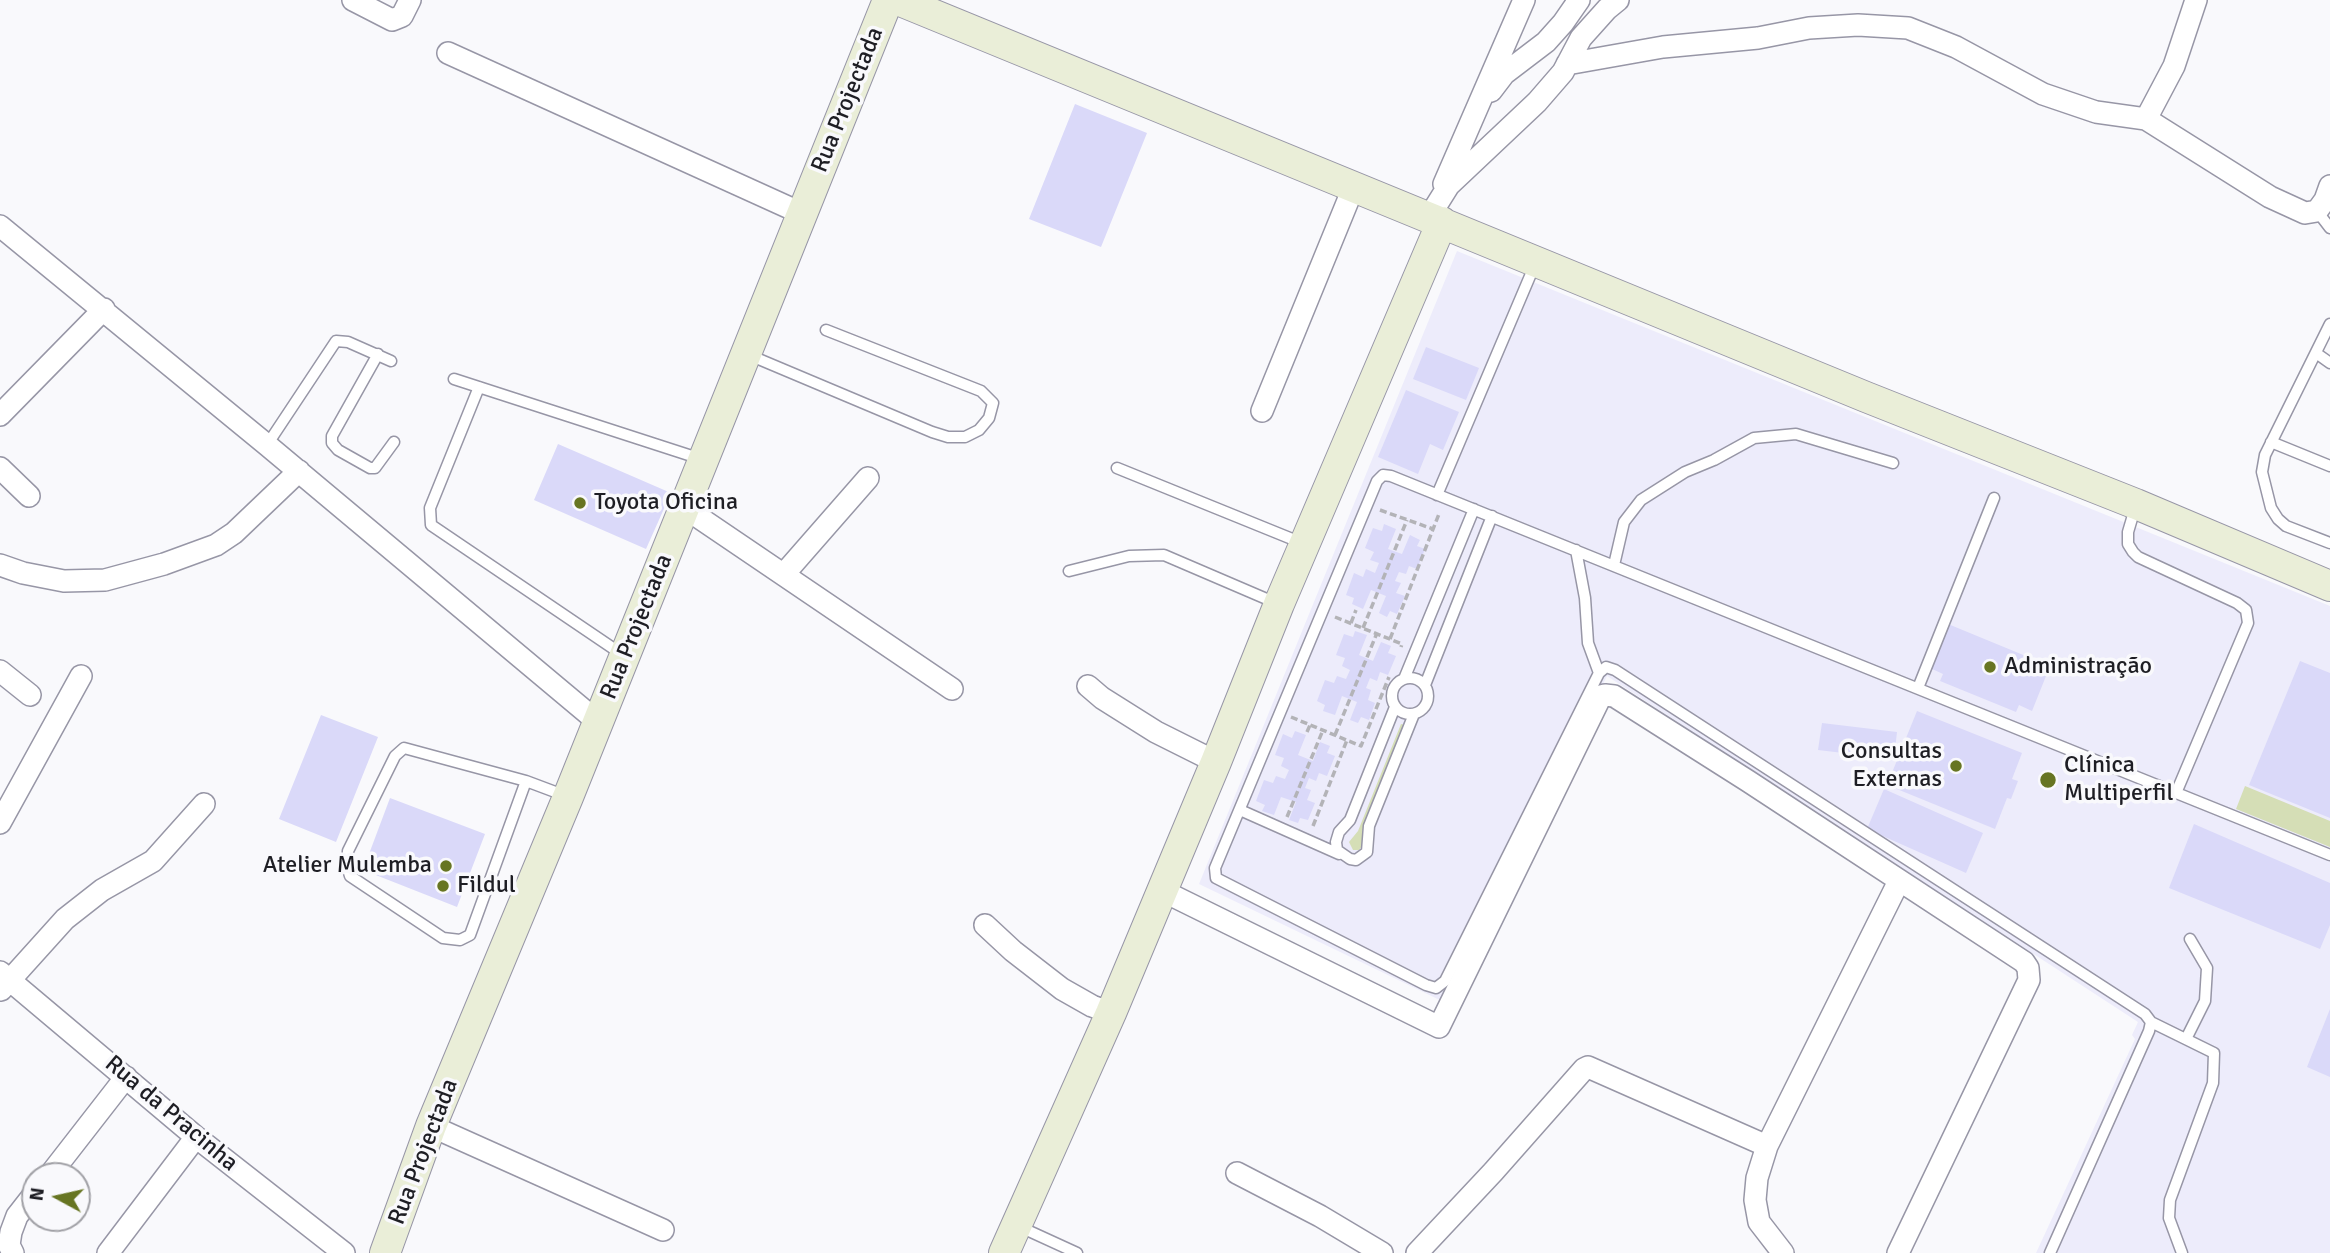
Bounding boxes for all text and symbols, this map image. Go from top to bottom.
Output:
street label: Rua Projectada [806,23,890,177]
place label: Toyota Oficina [594,489,738,517]
marker: Toyota Oficina [572,495,588,511]
street label: Rua Projectada [595,550,679,704]
place label: Administração [2004,653,2152,681]
marker: Administração [1982,659,1998,675]
place label: Consultas Externas [1841,738,1942,794]
place label: Clínica Multiperfil [2064,752,2174,808]
marker: Consultas Externas [1948,758,1964,774]
marker: Clínica Multiperfil [2038,770,2058,790]
place label: Atelier Mulemba [263,852,432,880]
marker: Atelier Mulemba [438,858,454,874]
place label: Fildul [457,872,516,900]
marker: Fildul [435,878,451,894]
street label: Rua da Pracinha [99,1050,243,1178]
street label: Rua Projectada [383,1075,465,1229]
north arrow [21,1162,91,1232]
text: N [24,1186,50,1203]

